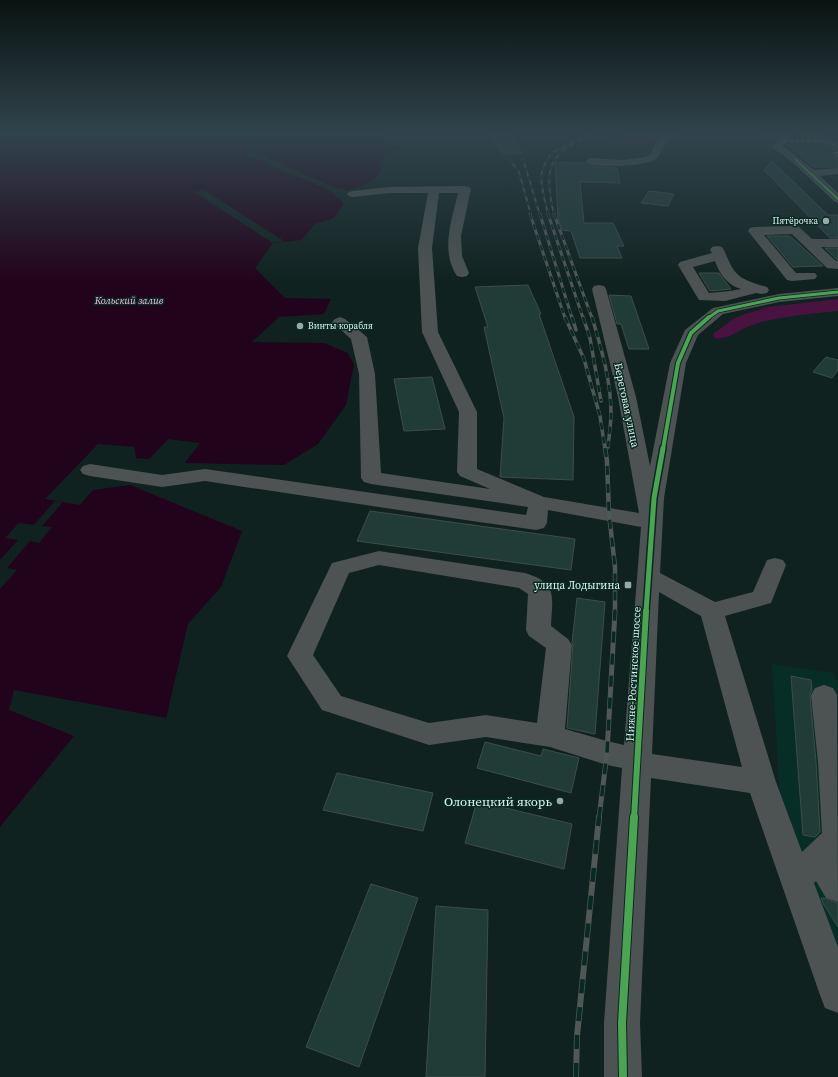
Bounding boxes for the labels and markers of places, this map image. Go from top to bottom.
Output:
place label: Пятёрочка [773,215,818,227]
marker: Пятёрочка [821,216,831,226]
place label: Винты корабля [308,320,373,332]
marker: Винты корабля [295,321,305,331]
place label: улица Лодыгина [534,578,620,593]
marker: улица Лодыгина [623,580,633,590]
place label: Олонецкий якорь [444,793,552,810]
marker: Олонецкий якорь [555,796,565,806]

